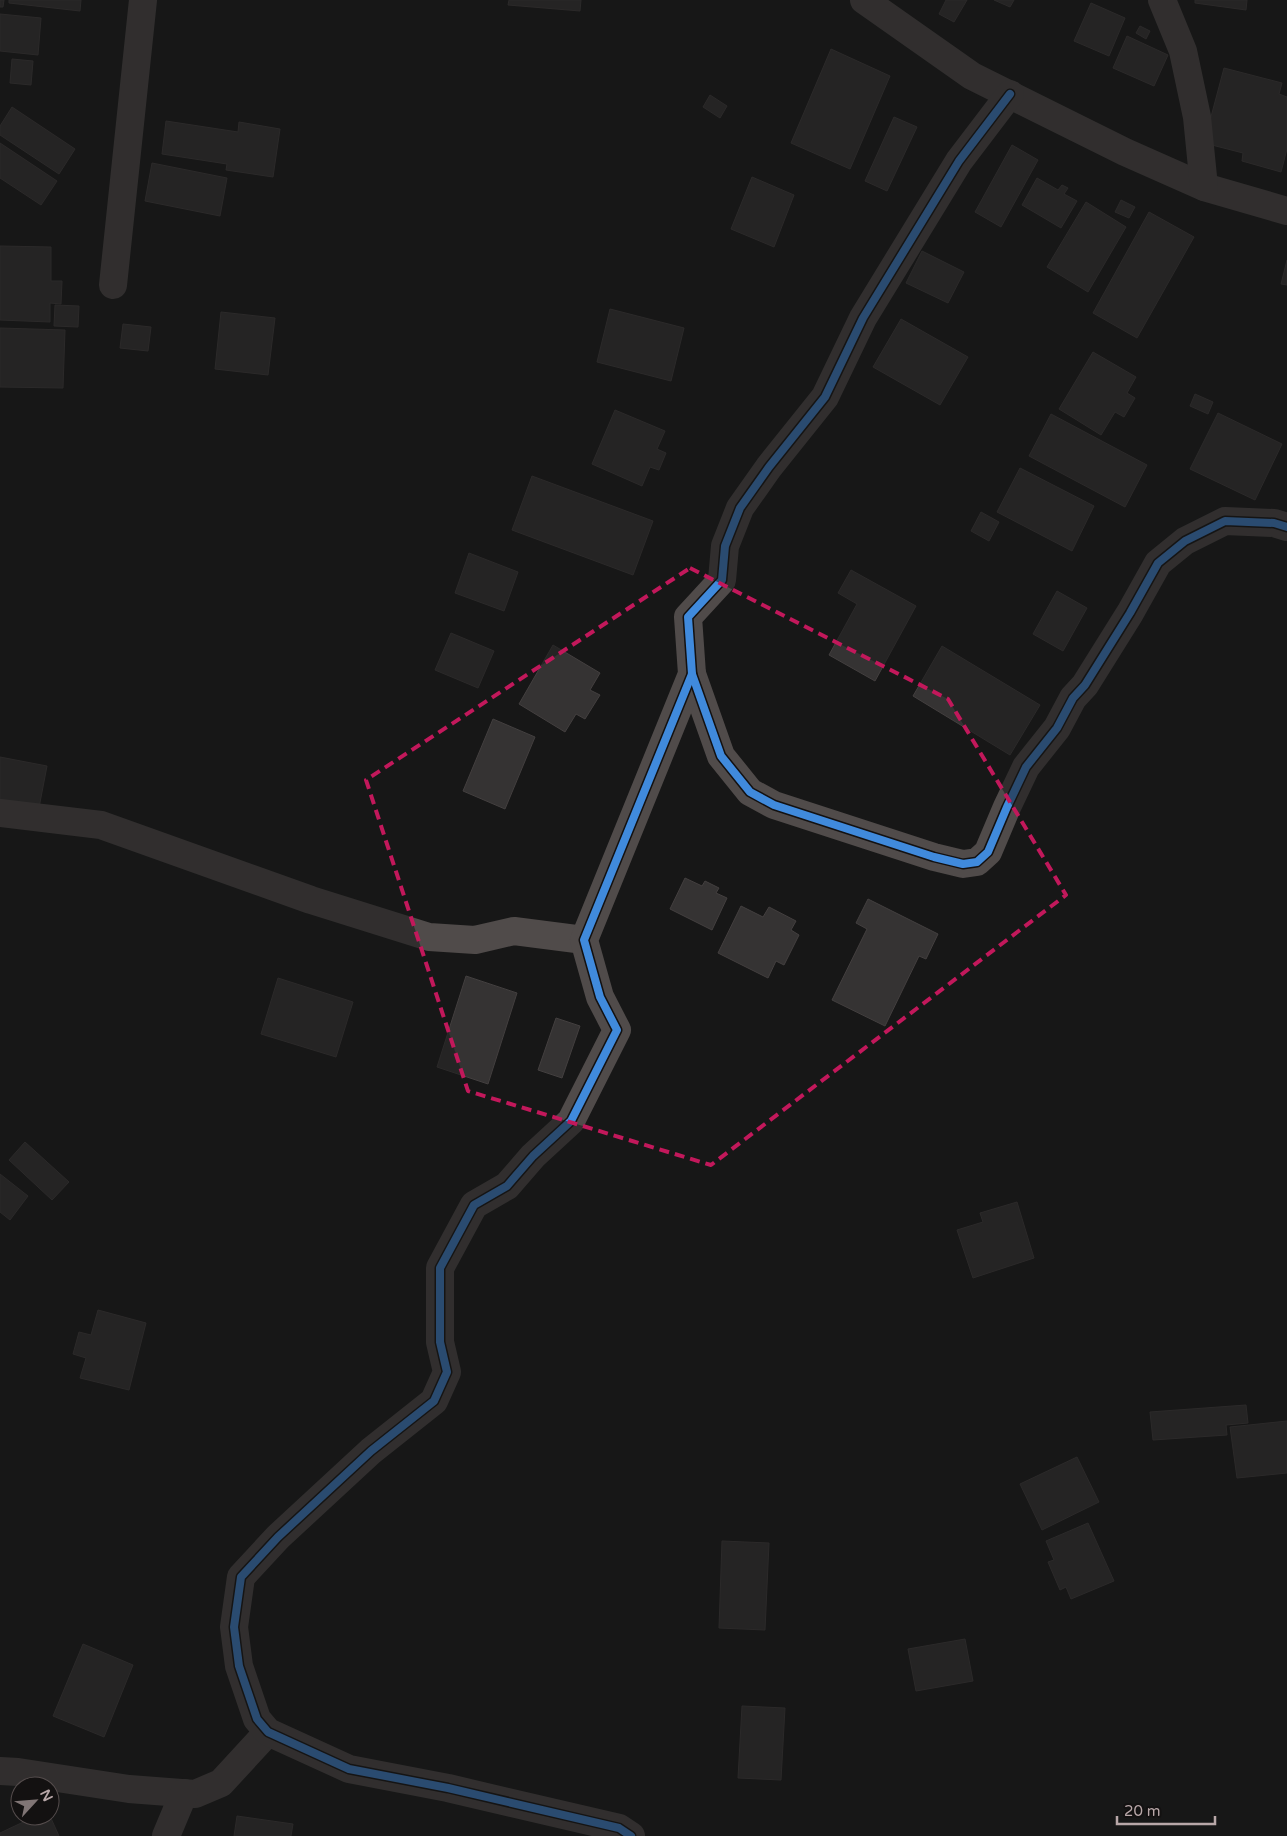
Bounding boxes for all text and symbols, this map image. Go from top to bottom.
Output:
north arrow [10,1776,60,1826]
text: N [36,1787,56,1804]
scale bar [1117,1794,1214,1826]
text: 20 m [1124,1802,1161,1820]

